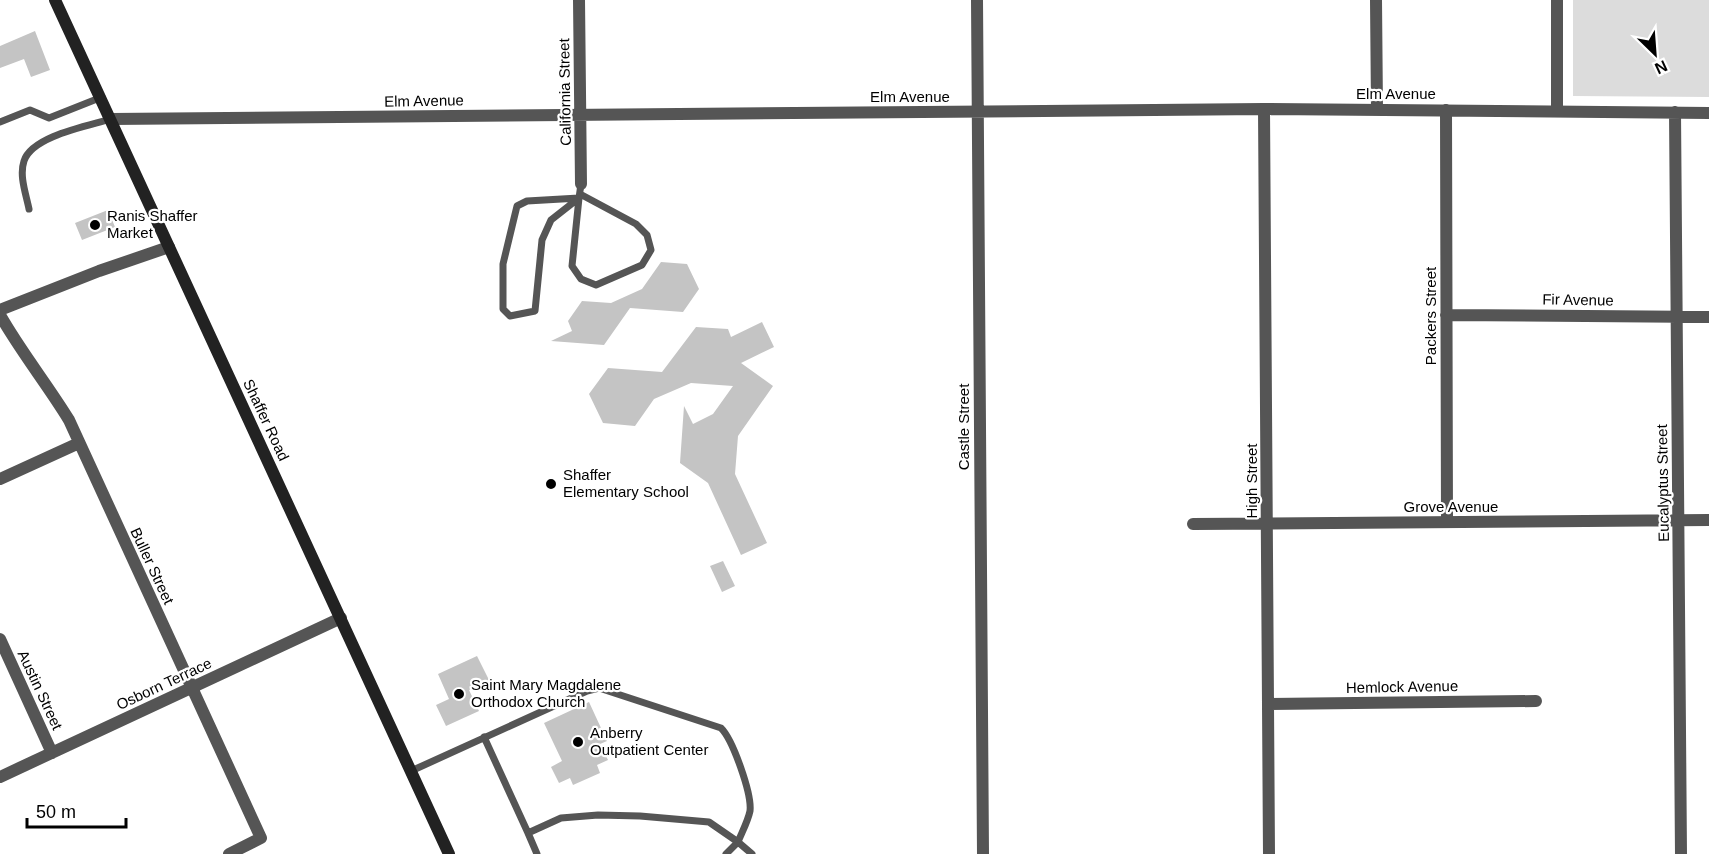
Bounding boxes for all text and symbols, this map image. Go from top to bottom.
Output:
north arrow [1625,24,1685,84]
street label: California Street [555,37,574,146]
text: N [1652,57,1670,77]
street label: Elm Avenue [1356,85,1436,102]
street label: Elm Avenue [870,88,950,105]
street label: Elm Avenue [384,91,464,110]
place label: Ranis Shaffer Market [107,207,198,241]
marker: Ranis Shaffer Market [88,218,102,232]
street label: Packers Street [1422,266,1439,365]
street label: Fir Avenue [1542,290,1614,309]
street label: Shaffer Road [240,376,293,463]
street label: Castle Street [955,383,972,470]
street label: Eucalyptus Street [1653,423,1672,542]
street label: High Street [1243,443,1260,519]
place label: Shaffer Elementary School [563,466,689,500]
marker: Shaffer Elementary School [544,477,558,491]
street label: Grove Avenue [1404,498,1498,515]
street label: Buller Street [127,525,178,608]
street label: Austin Street [15,647,67,733]
street label: Osborn Terrace [113,654,214,713]
place label: Saint Mary Magdalene Orthodox Church [471,676,621,710]
street label: Hemlock Avenue [1346,677,1458,696]
marker: Saint Mary Magdalene Orthodox Church [452,687,466,701]
place label: Anberry Outpatient Center [590,724,708,758]
marker: Anberry Outpatient Center [571,735,585,749]
scale bar [27,791,126,829]
text: 50 m [36,802,76,822]

